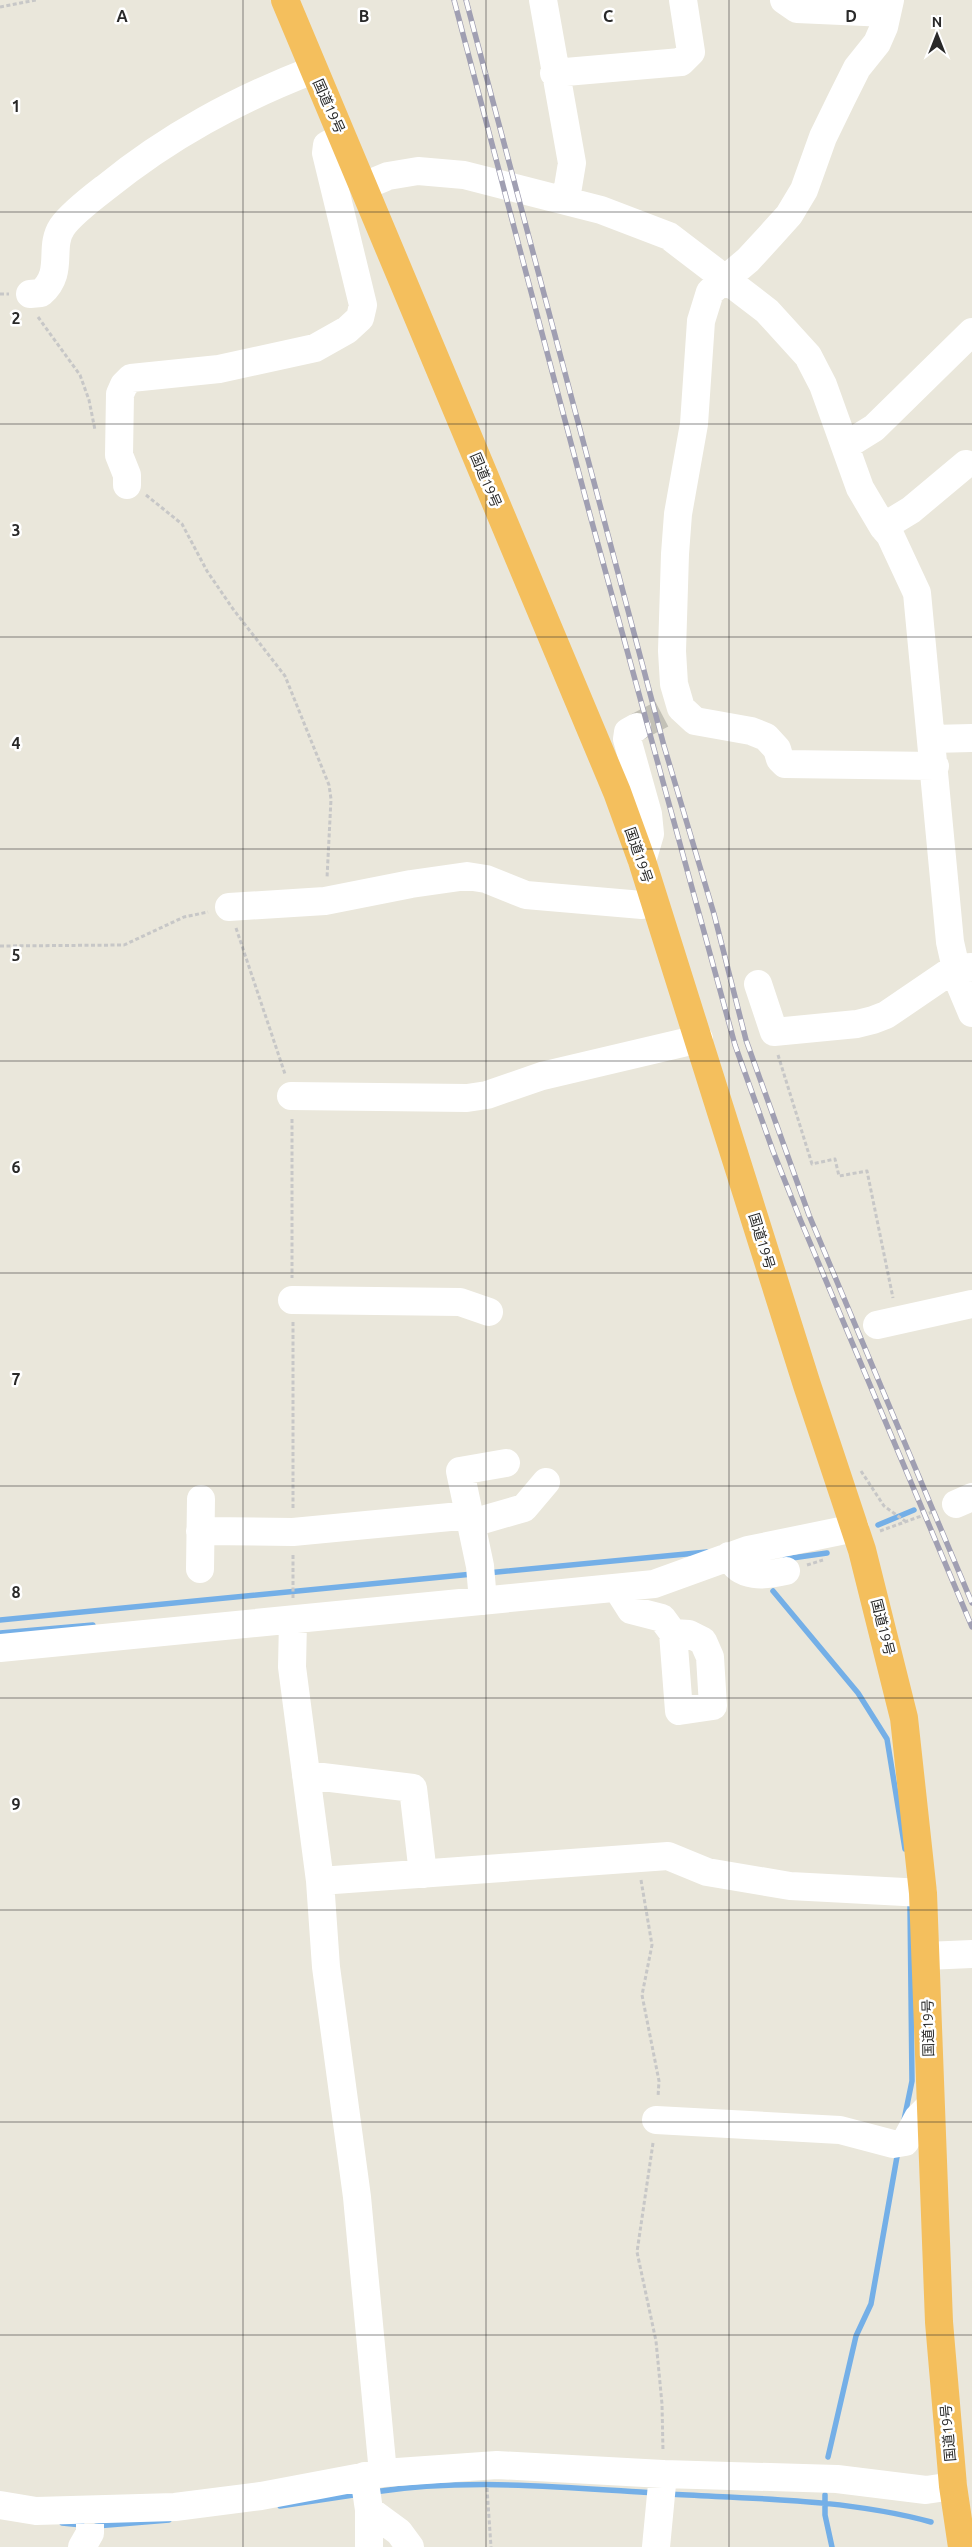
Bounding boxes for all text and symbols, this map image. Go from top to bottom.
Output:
text: A [116,7,128,25]
text: B [359,7,369,25]
text: C [603,7,613,25]
text: D [845,7,857,25]
north arrow [912,10,962,60]
text: N [932,14,942,30]
street label: 国道19号 [310,76,348,136]
text: 1 [11,97,21,115]
text: 2 [11,309,21,327]
street label: 国道19号 [467,450,505,510]
text: 3 [11,521,21,539]
text: 4 [11,734,21,752]
street label: 国道19号 [622,825,656,885]
text: 5 [11,946,21,964]
text: 6 [11,1158,21,1176]
street label: 国道19号 [746,1211,778,1271]
text: 7 [11,1370,21,1388]
text: 8 [11,1583,21,1601]
street label: 国道19号 [868,1597,898,1657]
text: 9 [11,1795,21,1813]
street label: 国道19号 [919,1999,937,2057]
street label: 国道19号 [938,2404,958,2462]

